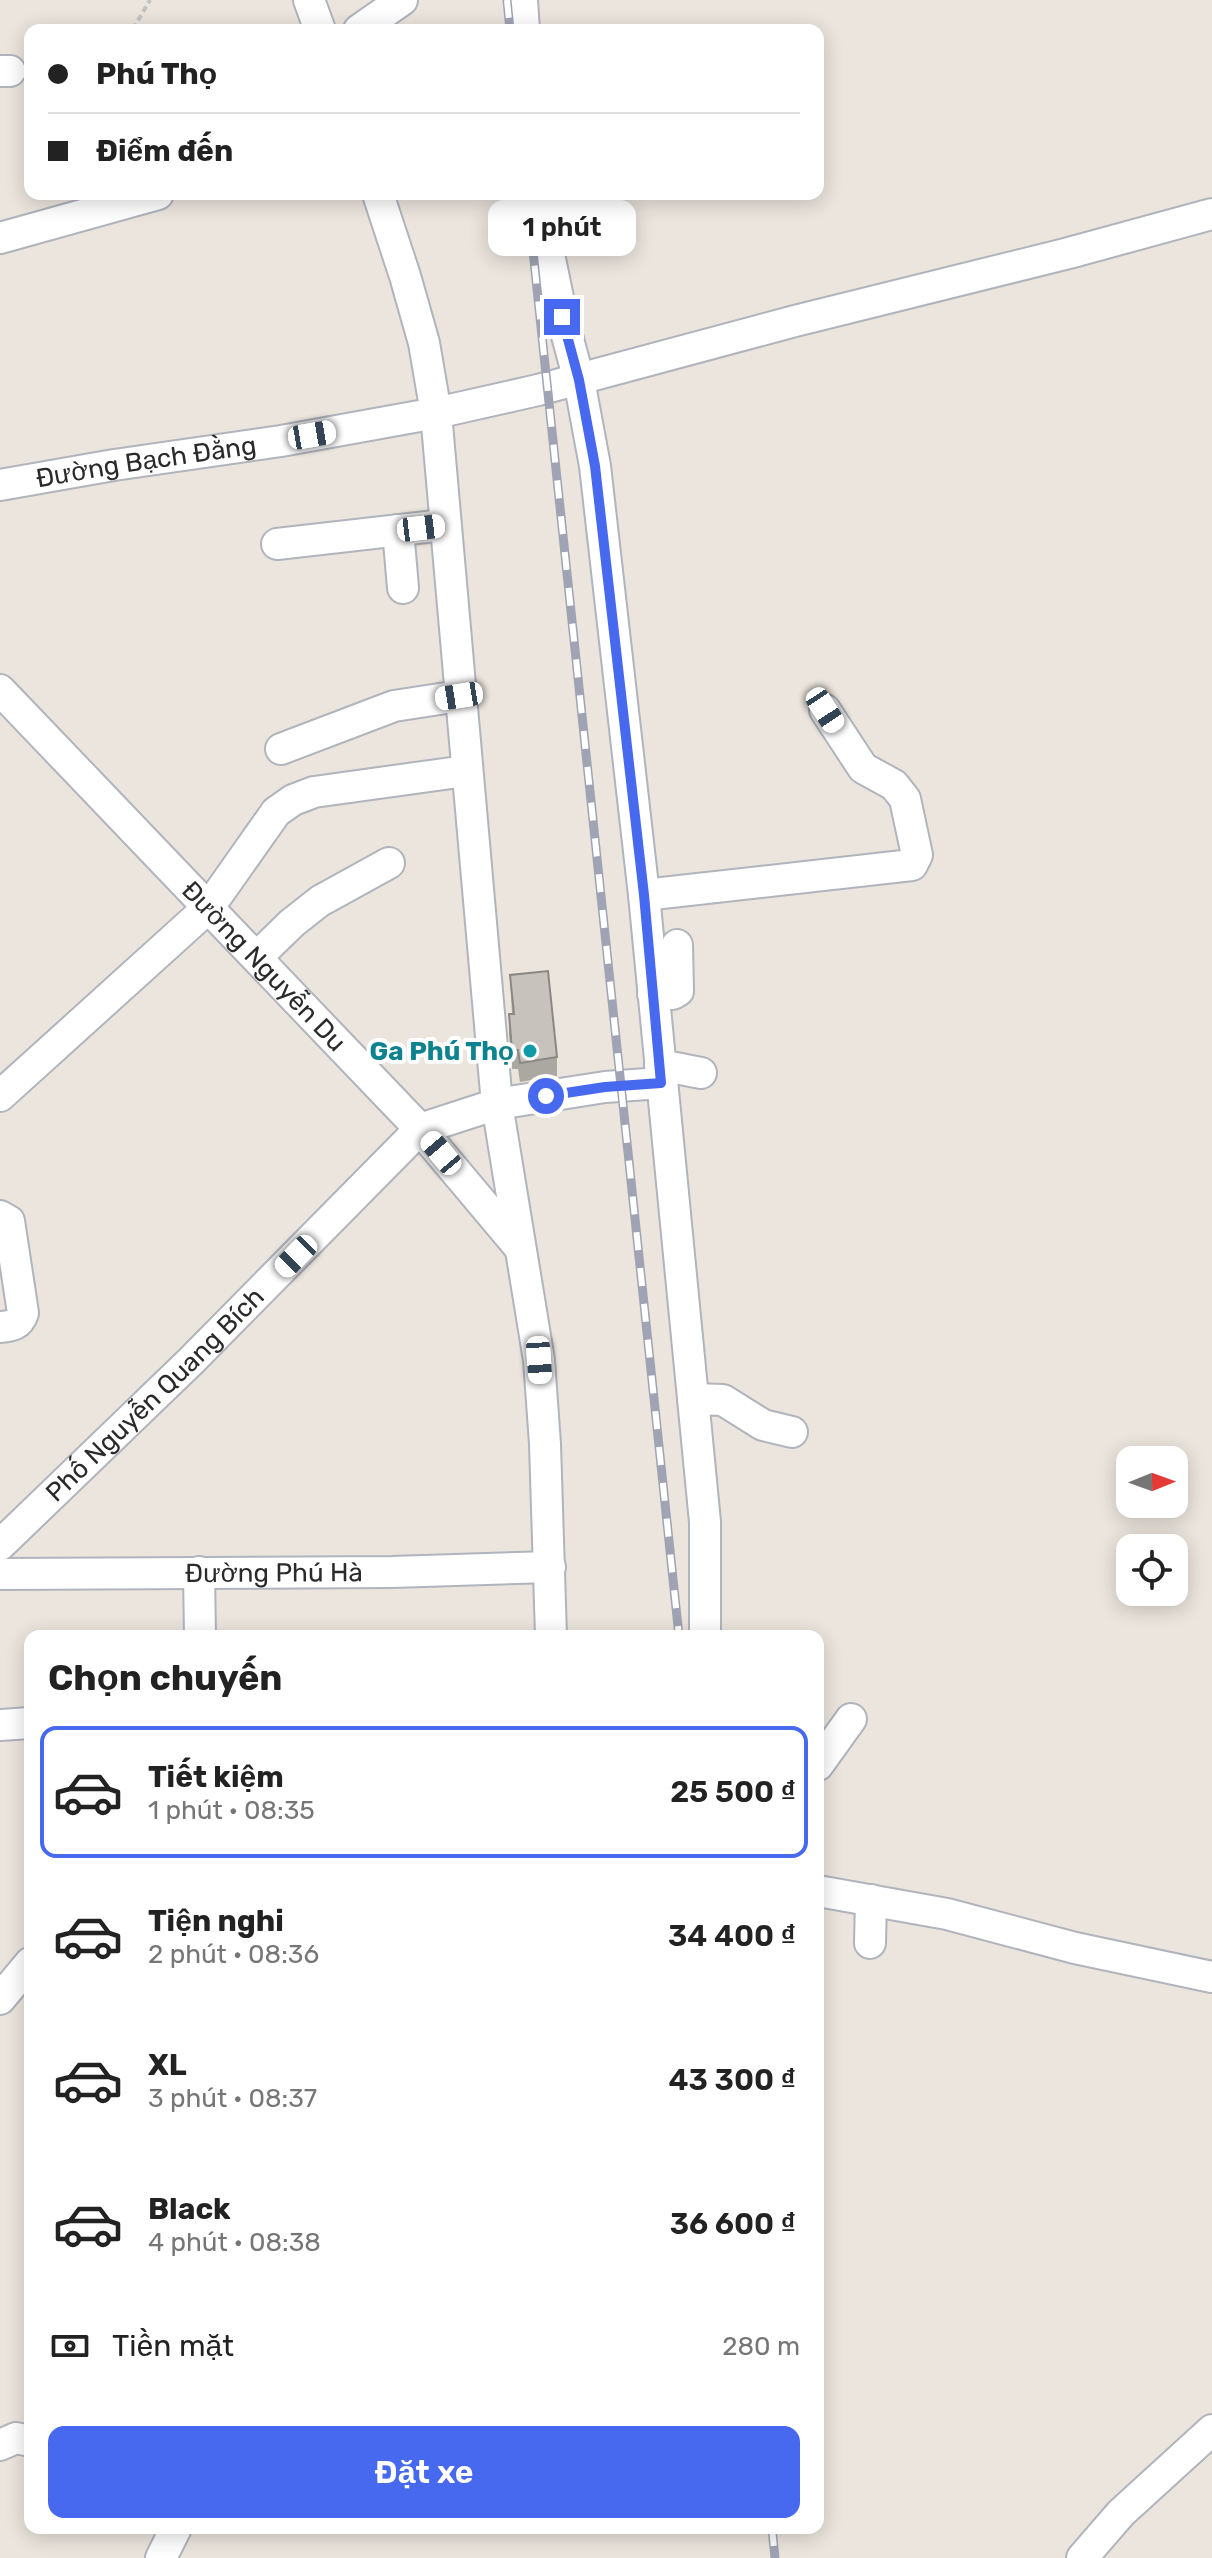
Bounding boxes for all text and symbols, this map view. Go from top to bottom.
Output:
text: Phú Thọ [96,56,217,92]
text: Điểm đến [96,133,233,169]
callout: 1 phút [488,201,636,257]
text: 1 phút [522,212,602,243]
route end [544,299,580,335]
car [286,419,338,451]
street label: Đường Bạch Đằng [34,430,258,494]
car [396,513,446,543]
car [433,680,485,712]
car [802,683,848,737]
street label: Đường Nguyễn Du [175,875,352,1058]
place label: Ga Phú Thọ [370,1036,514,1067]
marker: Ga Phú Thọ [521,1042,539,1060]
route start [528,1078,564,1114]
car [416,1127,466,1179]
car [271,1231,321,1281]
street label: Phố Nguyễn Quang Bích [40,1281,271,1508]
car [525,1335,553,1385]
north arrow [1116,1446,1188,1518]
map controls [1116,1446,1188,1606]
button: locate [1116,1534,1188,1606]
street label: Đường Phú Hà [185,1557,363,1589]
text: Chọn chuyến [48,1656,283,1699]
icon: car [52,1756,124,1828]
text: Tiết kiệm [148,1759,284,1795]
text: 25 500 ₫ [670,1774,796,1810]
text: 1 phút · 08:35 [148,1795,315,1826]
icon: car [52,1900,124,1972]
text: Tiện nghi [148,1903,284,1939]
text: 34 400 ₫ [668,1918,796,1954]
text: 2 phút · 08:36 [148,1939,319,1970]
icon: car [52,2044,124,2116]
text: XL [148,2047,187,2083]
text: 43 300 ₫ [669,2062,796,2098]
text: 3 phút · 08:37 [148,2083,317,2114]
icon: car [52,2188,124,2260]
text: Black [148,2191,231,2227]
text: 36 600 ₫ [670,2206,796,2242]
text: 4 phút · 08:38 [148,2227,321,2258]
icon: cash [48,2324,92,2368]
text: Tiền mặt [112,2328,234,2364]
text: 280 m [722,2331,800,2362]
button: Đặt xe [48,2426,800,2518]

